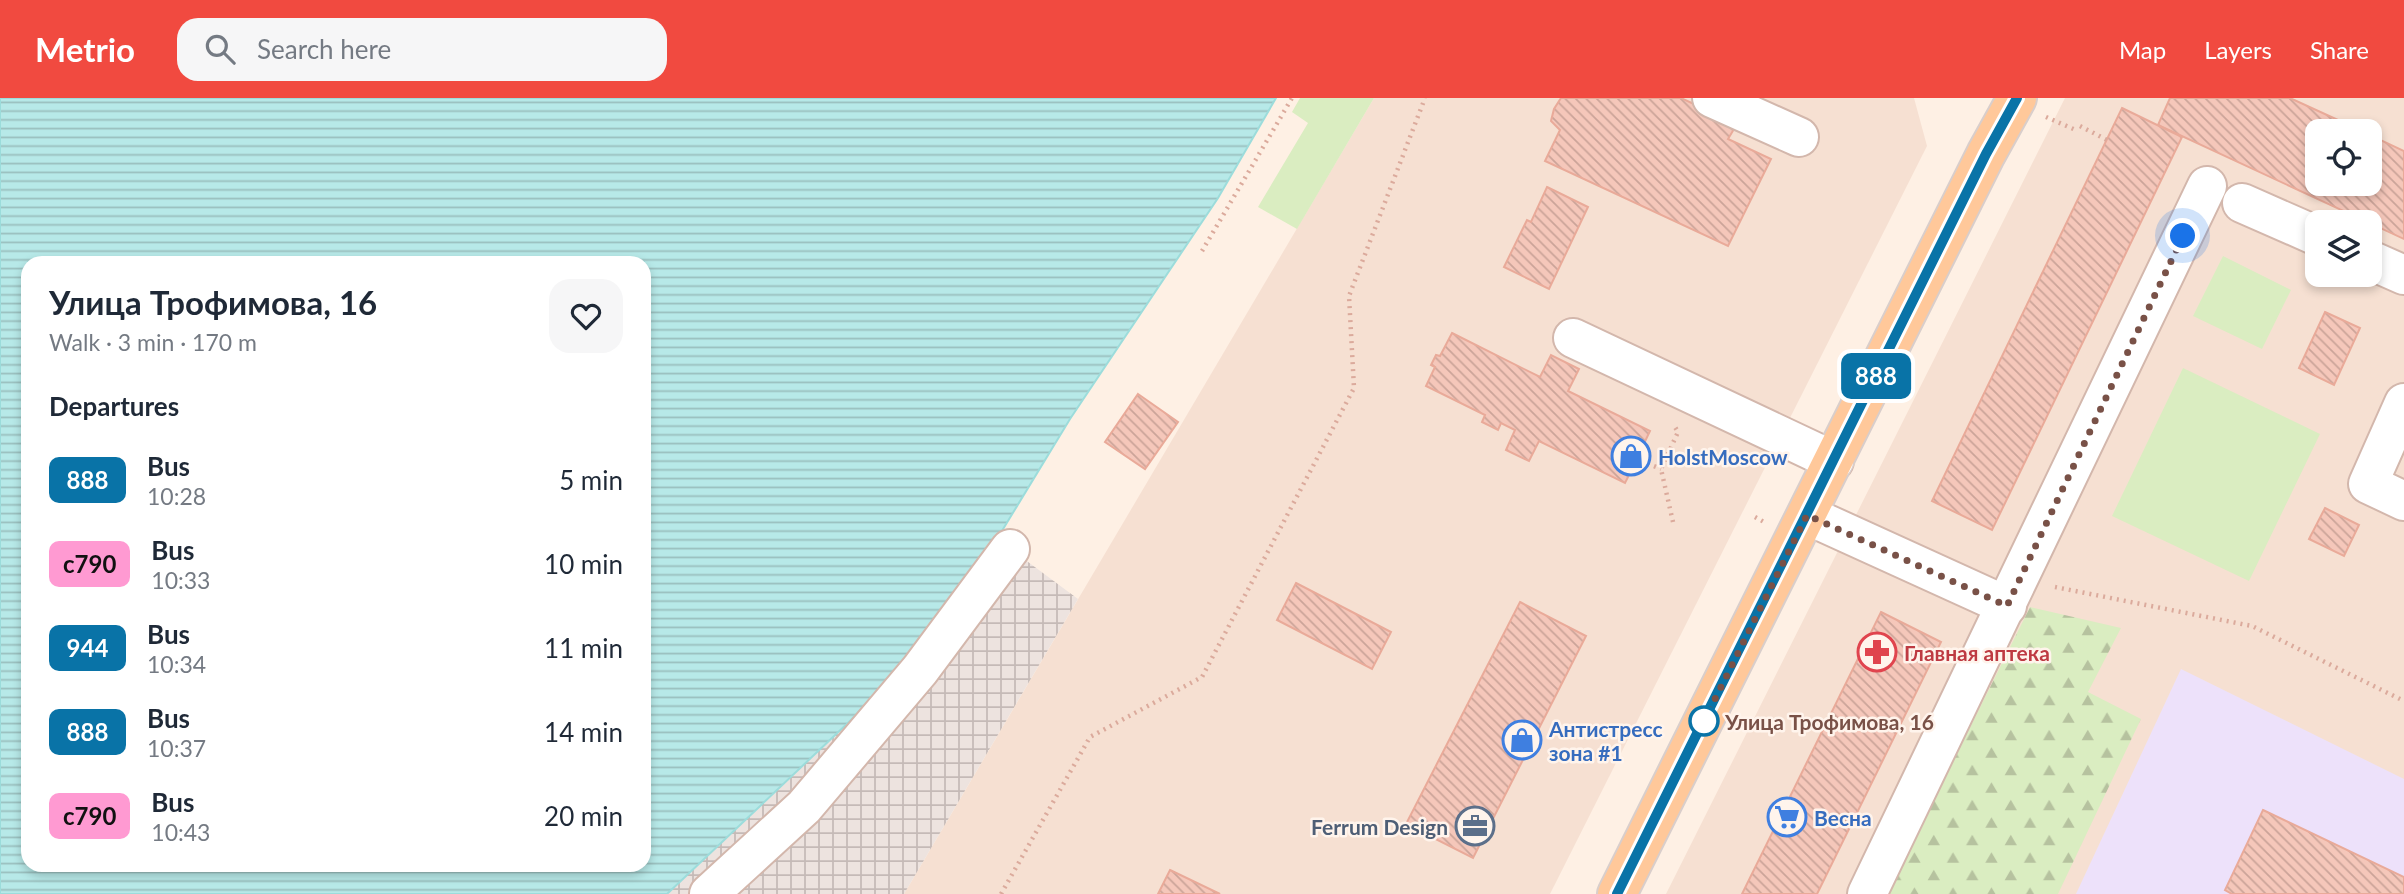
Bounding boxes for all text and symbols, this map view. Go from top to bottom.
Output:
search box [177,18,667,81]
text: Metrio [35,29,135,69]
icon: search [201,30,239,68]
text: Search here [257,33,391,65]
text: Map [2119,35,2166,64]
text: Layers [2204,35,2272,64]
text: Share [2310,35,2369,64]
map controls [2305,119,2382,287]
button: locate [2305,119,2382,196]
button: layers [2305,210,2382,287]
your location [2165,218,2200,253]
button: heart [549,279,623,353]
text: Улица Трофимова, 16 [49,282,377,322]
text: Walk · 3 min · 170 m [49,328,257,356]
line badge: 888 [1836,353,1916,399]
text: 888 [1855,361,1897,390]
text: Departures [49,390,179,422]
shop icon: HolstMoscow [1610,435,1652,477]
place label: HolstMoscow [1658,444,1788,469]
text: Bus [147,450,190,482]
text: 5 min [559,464,623,496]
text: 888 [67,465,108,494]
text: 10:28 [147,482,206,510]
text: Bus [151,534,194,566]
text: 10 min [544,548,623,580]
text: с790 [63,549,116,578]
text: 10:33 [151,566,210,594]
text: Bus [147,618,190,650]
pharmacy icon: Главная аптека [1856,631,1898,673]
text: 11 min [544,632,623,664]
text: 944 [67,633,108,662]
place label: Главная аптека [1904,640,2050,665]
text: 10:34 [147,650,206,678]
text: Bus [147,702,190,734]
marker: Улица Трофимова, 16 [1689,706,1719,736]
place label: Улица Трофимова, 16 [1724,709,1934,734]
text: 14 min [544,716,623,748]
place label: Антистресс зона #1 [1548,716,1663,765]
text: 888 [67,717,108,746]
shop icon: Антистресс зона #1 [1501,719,1543,761]
text: 10:37 [147,734,206,762]
text: Bus [151,786,194,818]
supermarket icon: Весна [1766,796,1808,838]
text: 20 min [544,800,623,832]
text: с790 [63,801,116,830]
office icon: Ferrum Design [1454,805,1496,847]
place label: Весна [1814,805,1872,830]
place label: Ferrum Design [1311,814,1448,839]
text: 10:43 [151,818,210,846]

